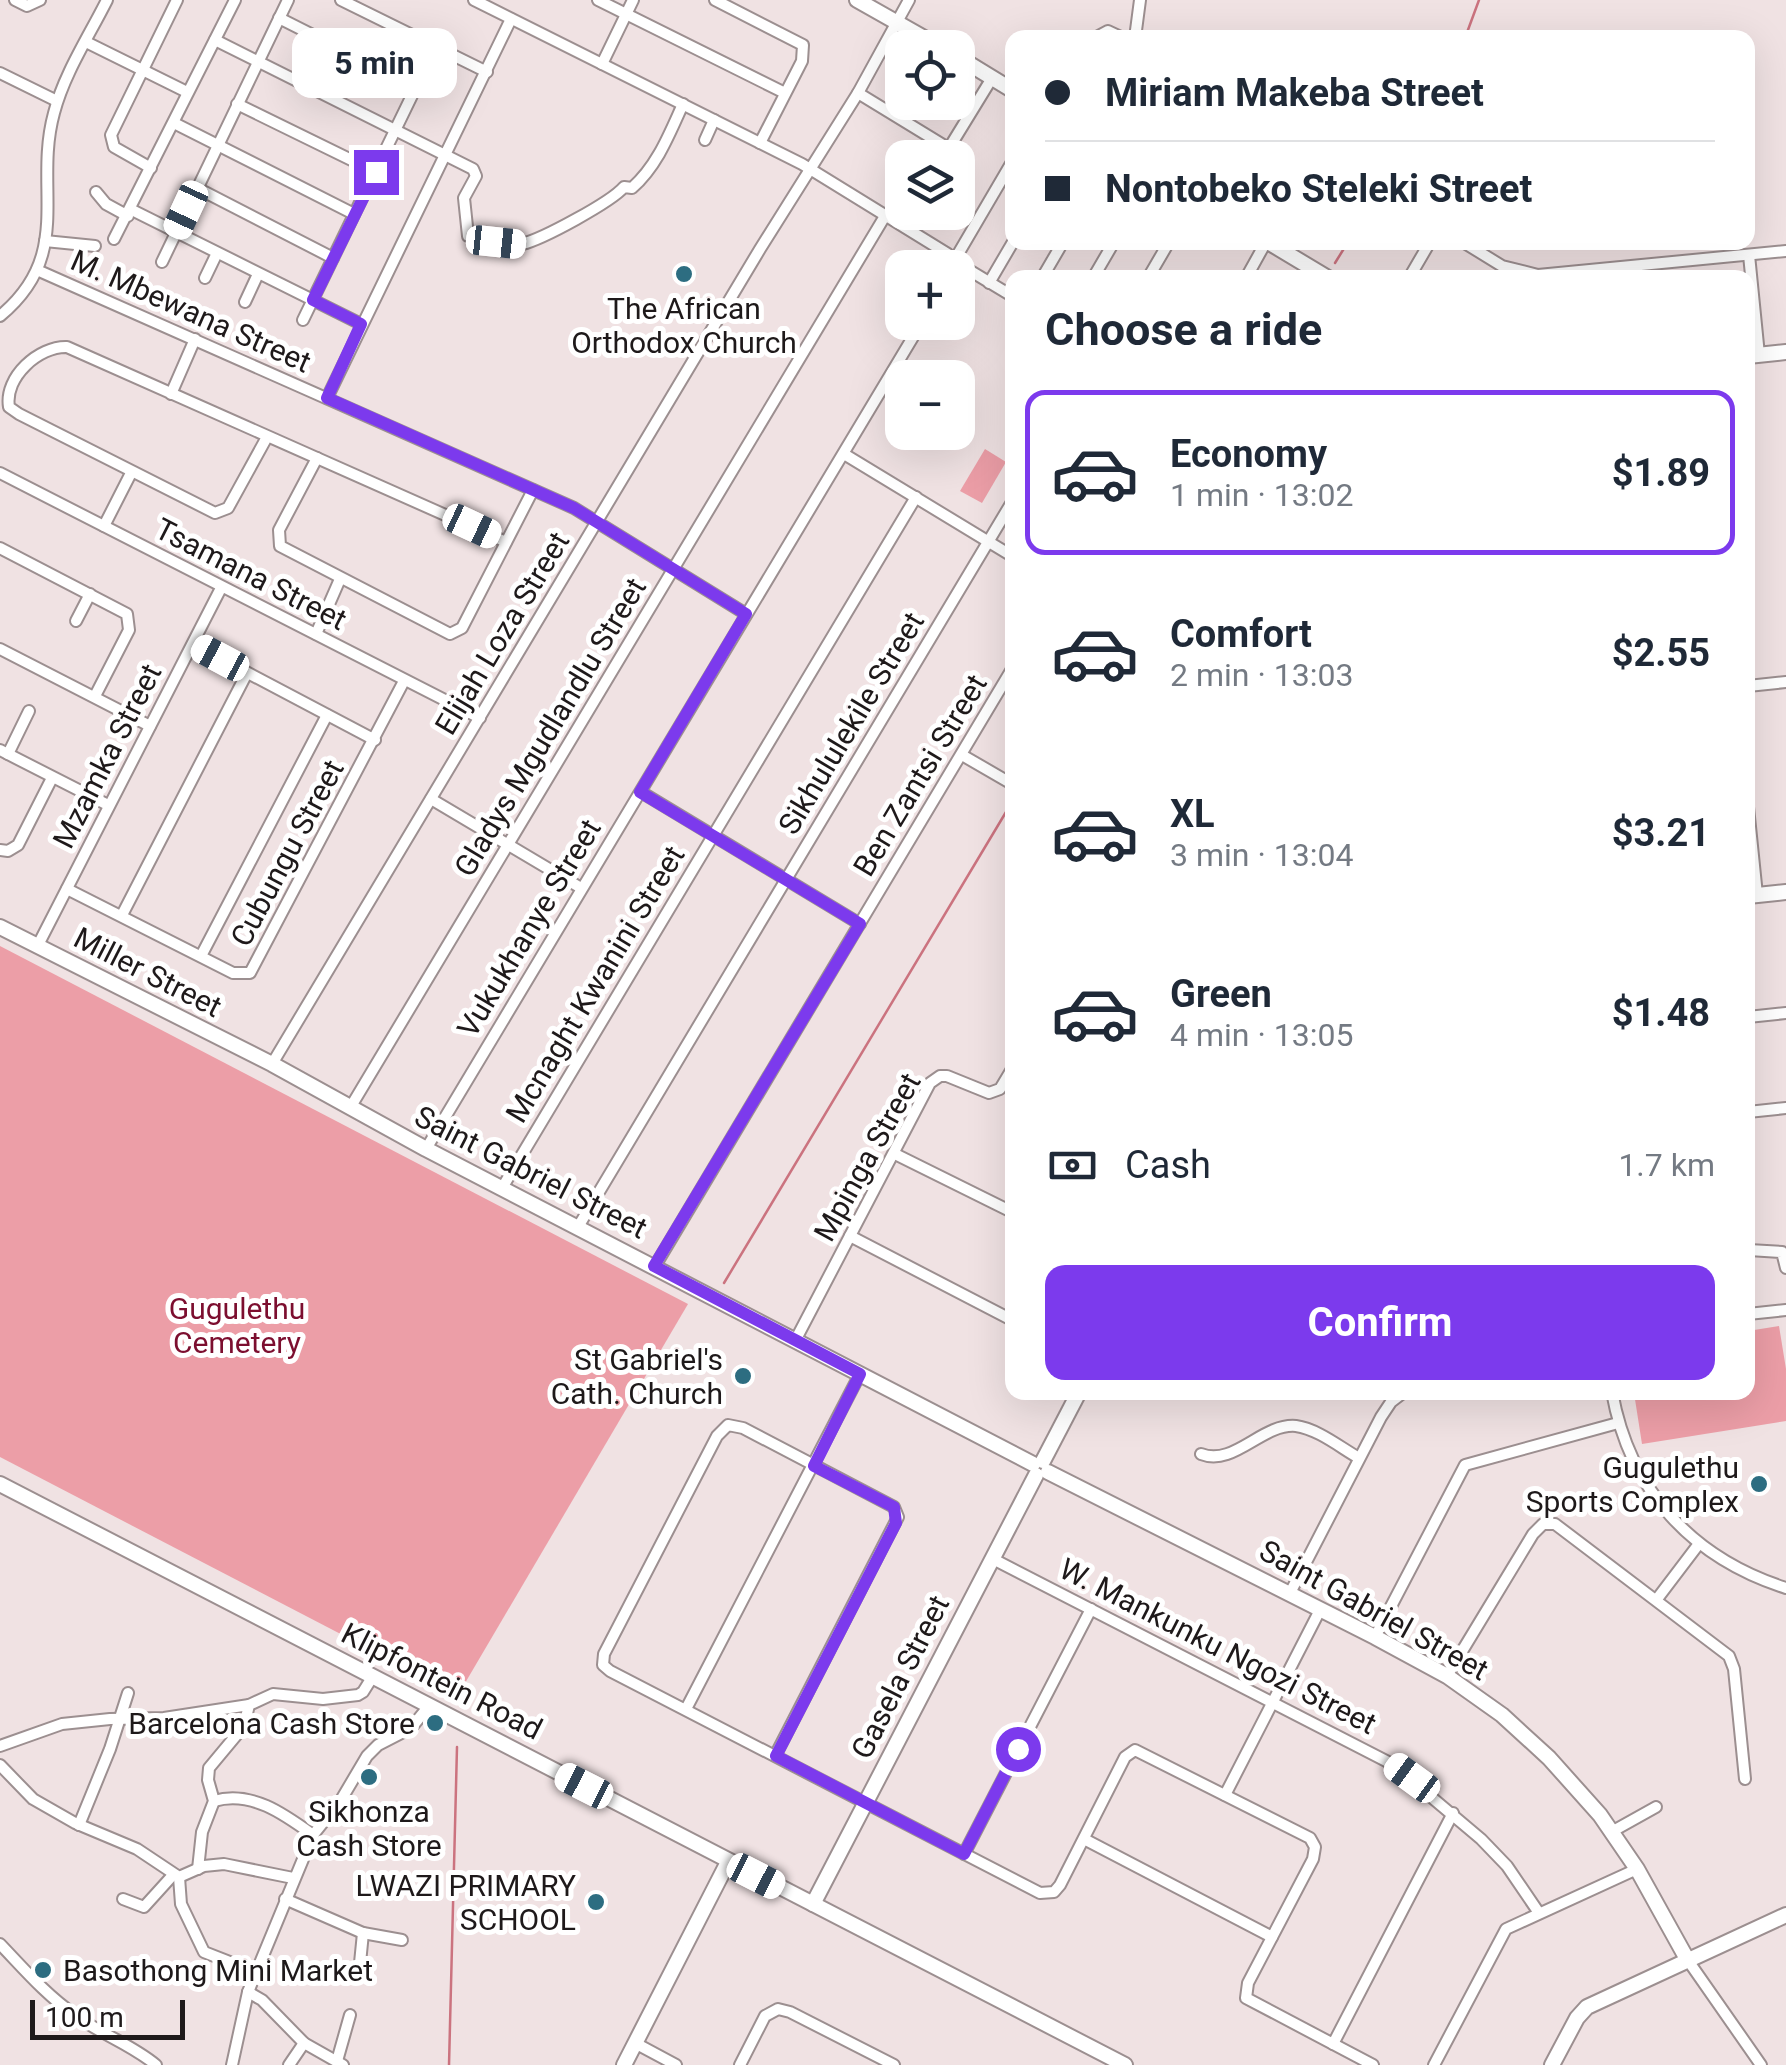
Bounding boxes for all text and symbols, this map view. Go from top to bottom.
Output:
callout: 5 min [294,27,458,97]
map controls [885,30,975,450]
button: locate [885,30,975,120]
text: 5 min [334,44,415,82]
text: Miriam Makeba Street [1105,71,1484,115]
button: layers [885,140,975,230]
route end [354,150,399,195]
text: Nontobeko Steleki Street [1105,167,1532,211]
car [160,176,212,244]
car [465,224,527,260]
street label: M. Mbewana Street [66,242,316,380]
button: + [885,250,975,340]
marker: The African Orthodox Church [673,263,695,285]
place label: The African Orthodox Church [571,291,797,360]
text: Choose a ride [1045,303,1322,356]
button: − [885,360,975,450]
icon: car [1050,428,1140,518]
text: Economy [1170,432,1327,476]
text: $1.89 [1612,451,1710,495]
text: 1 min · 13:02 [1170,476,1353,514]
car [438,500,506,552]
street label: Tsamana Street [149,511,353,637]
street label: Elijah Loza Street [428,525,576,741]
street label: Gladys Mgudlandlu Street [447,571,653,883]
street label: Sikhululekile Street [771,606,931,840]
icon: car [1050,608,1140,698]
text: Comfort [1170,612,1312,656]
car [186,631,254,685]
text: $2.55 [1612,631,1710,675]
text: 2 min · 13:03 [1170,656,1353,694]
street label: Mzamka Street [46,658,168,854]
street label: Ben Zantsi Street [846,668,994,882]
street label: Cubungu Street [223,754,351,952]
icon: car [1050,788,1140,878]
text: XL [1170,792,1215,836]
text: $3.21 [1612,811,1710,855]
street label: Vukukhanye Street [450,813,608,1043]
text: 3 min · 13:04 [1170,836,1353,874]
street label: Mcnaght Kwanini Street [498,839,692,1129]
street label: Miller Street [68,920,228,1024]
icon: car [1050,968,1140,1058]
text: Green [1170,972,1272,1016]
text: $1.48 [1612,991,1710,1035]
text: 4 min · 13:05 [1170,1016,1353,1054]
street label: Mpinga Street [806,1067,928,1247]
street label: Saint Gabriel Street [409,1098,653,1246]
icon: cash [1045,1138,1100,1193]
text: Cash [1125,1143,1211,1187]
text: 1.7 km [1618,1146,1715,1184]
button: Confirm [1045,1265,1715,1380]
park label: Gugulethu Cemetery [169,1291,305,1360]
place label: St Gabriel's Cath. Church [551,1342,723,1411]
marker: St Gabriel's Cath. Church [732,1365,754,1387]
place label: Gugulethu Sports Complex [1526,1450,1739,1519]
marker: Gugulethu Sports Complex [1748,1473,1770,1495]
street label: Saint Gabriel Street [1254,1533,1494,1687]
street label: W. Mankunku Ngozi Street [1054,1551,1382,1741]
street label: Gasela Street [844,1590,956,1764]
street label: Klipfontein Road [336,1615,548,1747]
place label: Barcelona Cash Store [128,1706,415,1741]
marker: Barcelona Cash Store [424,1712,446,1734]
route start [996,1727,1041,1772]
car [1379,1748,1445,1808]
car [550,1759,618,1813]
marker: Sikhonza Cash Store [358,1766,380,1788]
place label: Sikhonza Cash Store [296,1794,442,1863]
car [722,1849,790,1903]
place label: LWAZI PRIMARY SCHOOL [355,1868,576,1937]
marker: LWAZI PRIMARY SCHOOL [585,1891,607,1913]
place label: Basothong Mini Market [63,1953,373,1988]
marker: Basothong Mini Market [32,1959,54,1981]
scale bar [30,1995,185,2040]
text: 100 m [45,2001,124,2034]

